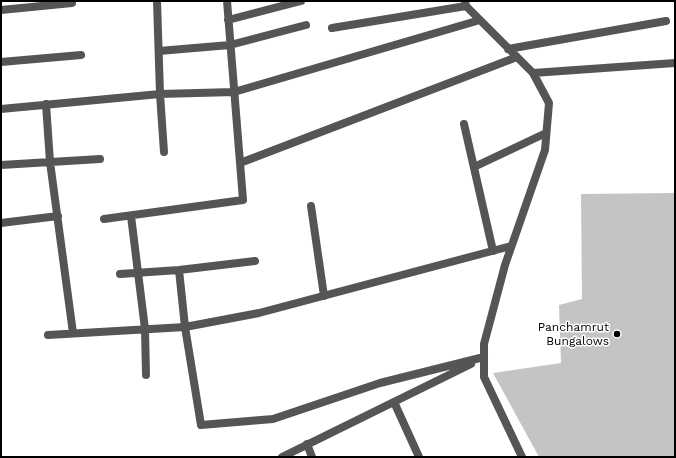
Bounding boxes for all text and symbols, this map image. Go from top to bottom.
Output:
place label: Panchamrut Bungalows [538,320,609,348]
marker: Panchamrut Bungalows [612,329,622,339]

